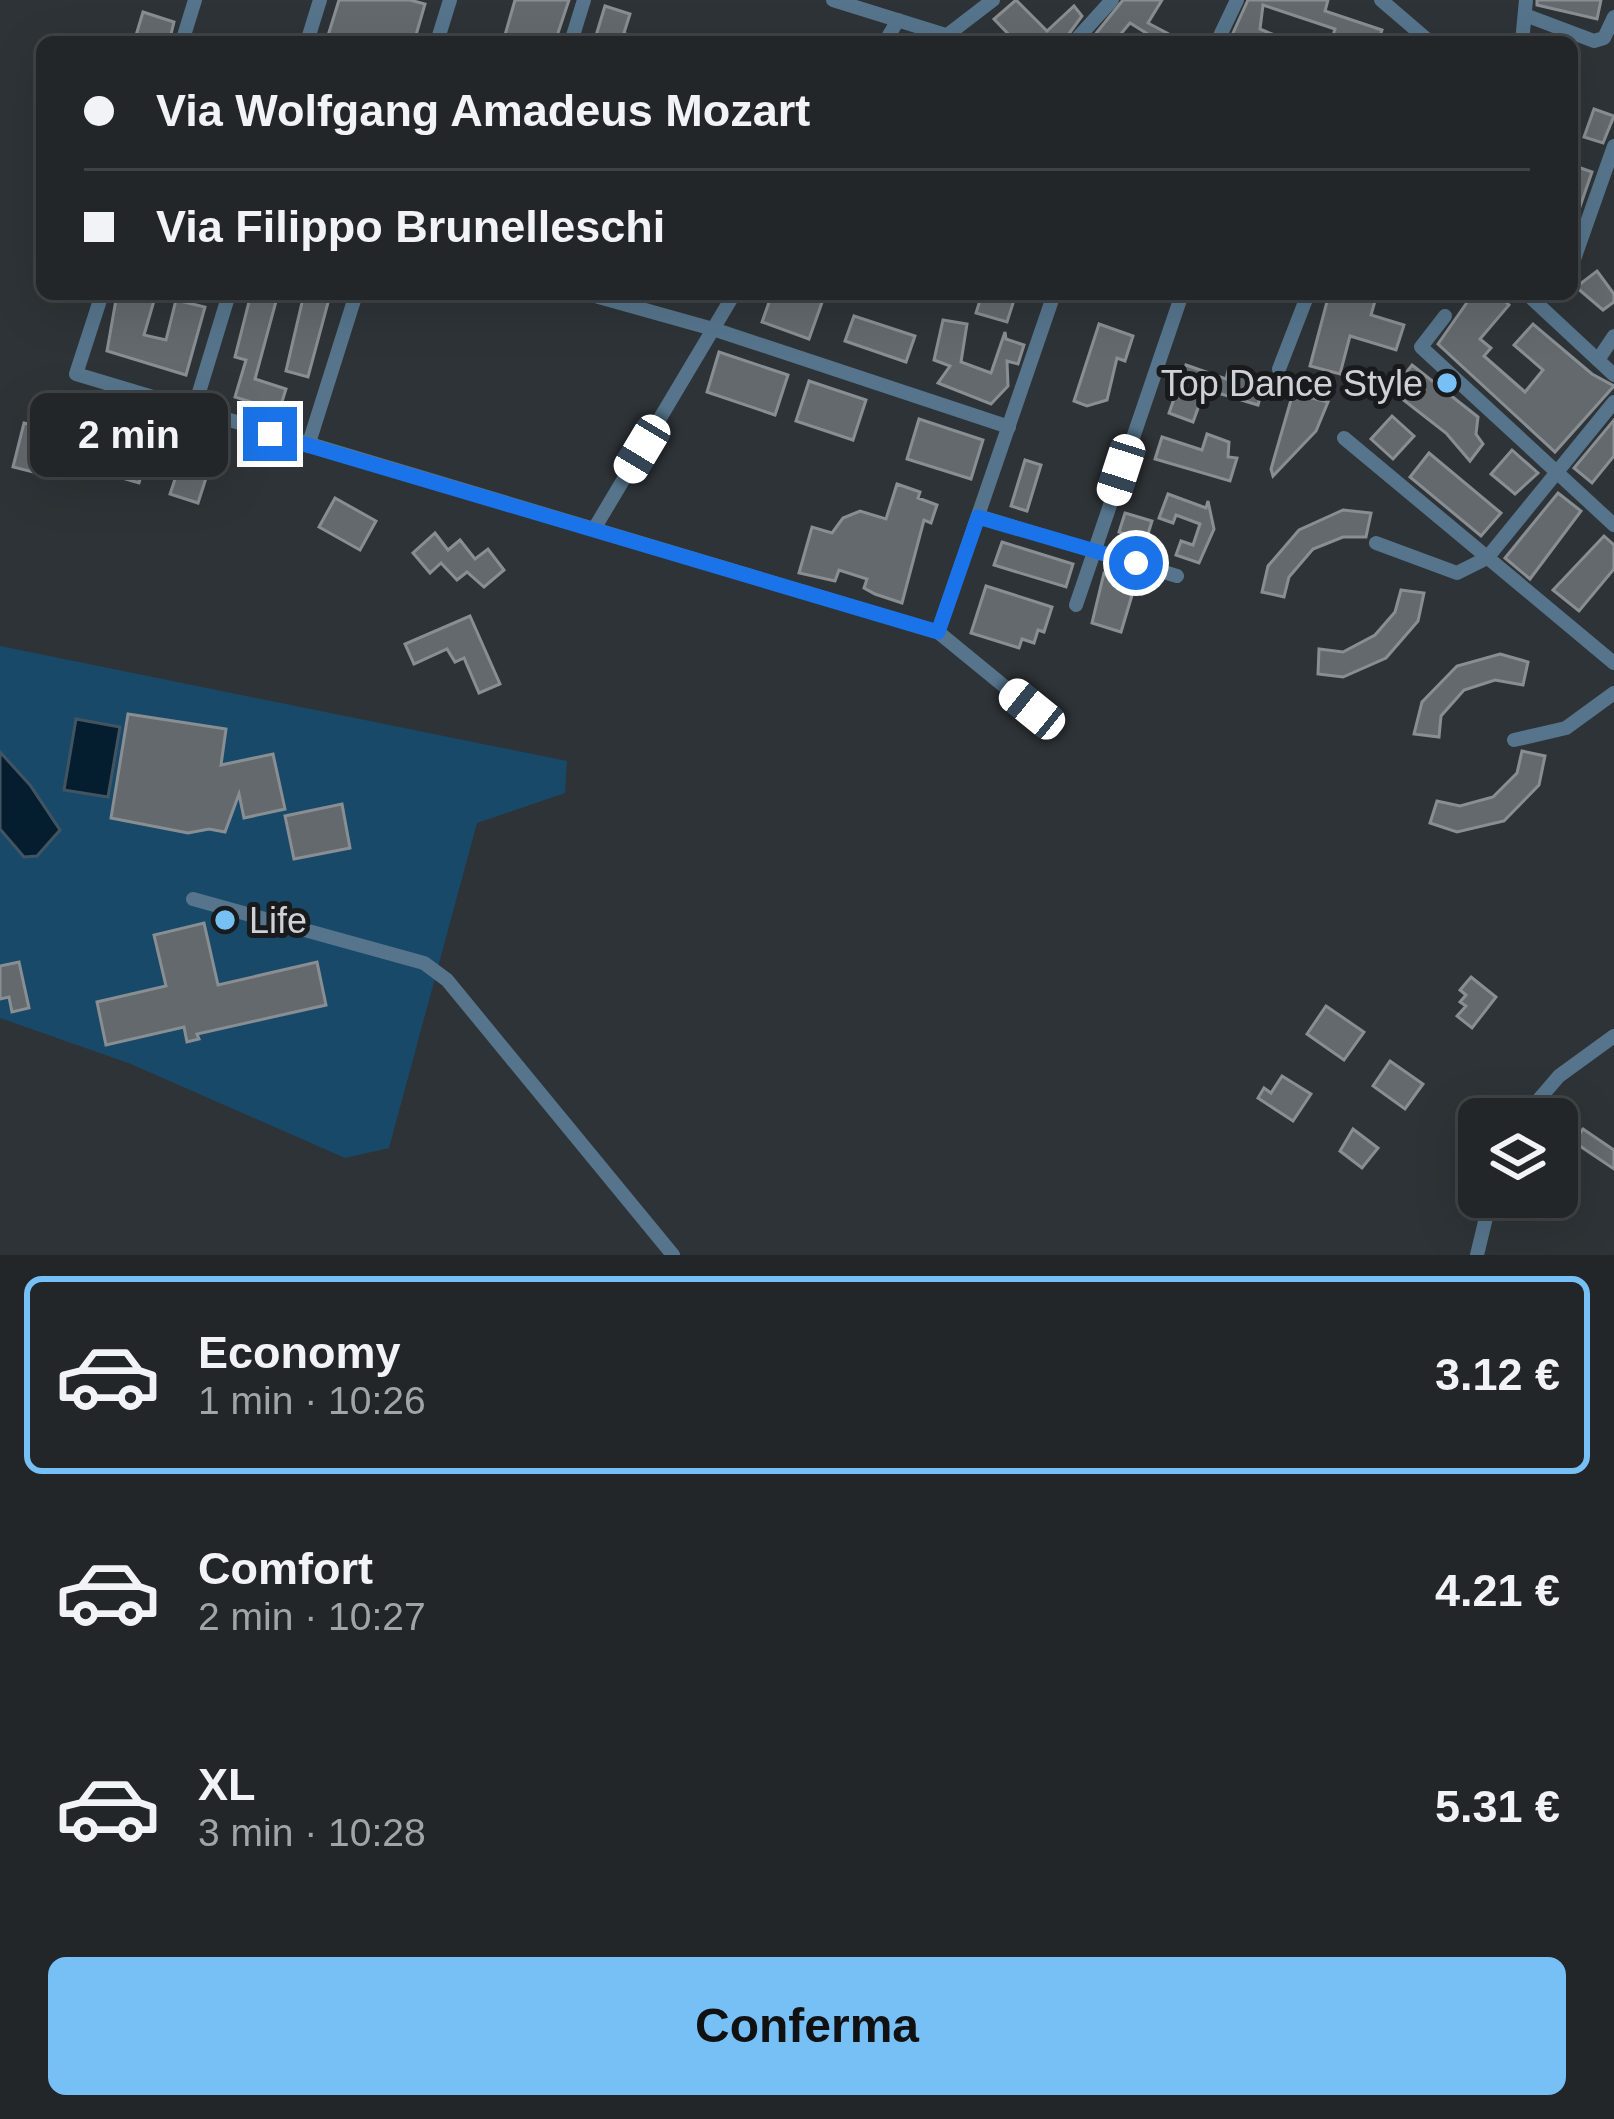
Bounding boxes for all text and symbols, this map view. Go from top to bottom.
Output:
text: Via Wolfgang Amadeus Mozart [156,85,810,136]
text: Via Filippo Brunelleschi [156,201,665,252]
place label: Top Dance Style [1161,363,1423,404]
marker: Top Dance Style [1434,370,1460,396]
callout: 2 min [30,392,228,476]
route end [243,407,297,461]
car [608,409,676,489]
text: 2 min [78,413,180,456]
car [1093,430,1149,510]
route start [1109,536,1163,590]
car [993,672,1071,746]
place label: Life [249,900,307,941]
marker: Life [212,907,238,933]
map controls [1458,1098,1578,1218]
button: layers [1458,1098,1578,1218]
icon: car [54,1321,162,1429]
text: Economy [198,1327,401,1378]
text: 3.12 € [1435,1349,1560,1400]
text: 1 min · 10:26 [198,1379,426,1422]
icon: car [54,1537,162,1645]
text: Comfort [198,1543,373,1594]
text: 4.21 € [1435,1565,1560,1616]
text: 2 min · 10:27 [198,1595,426,1638]
icon: car [54,1753,162,1861]
text: XL [198,1759,256,1810]
text: 5.31 € [1435,1781,1560,1832]
text: 3 min · 10:28 [198,1811,426,1854]
button: Conferma [48,1957,1566,2095]

